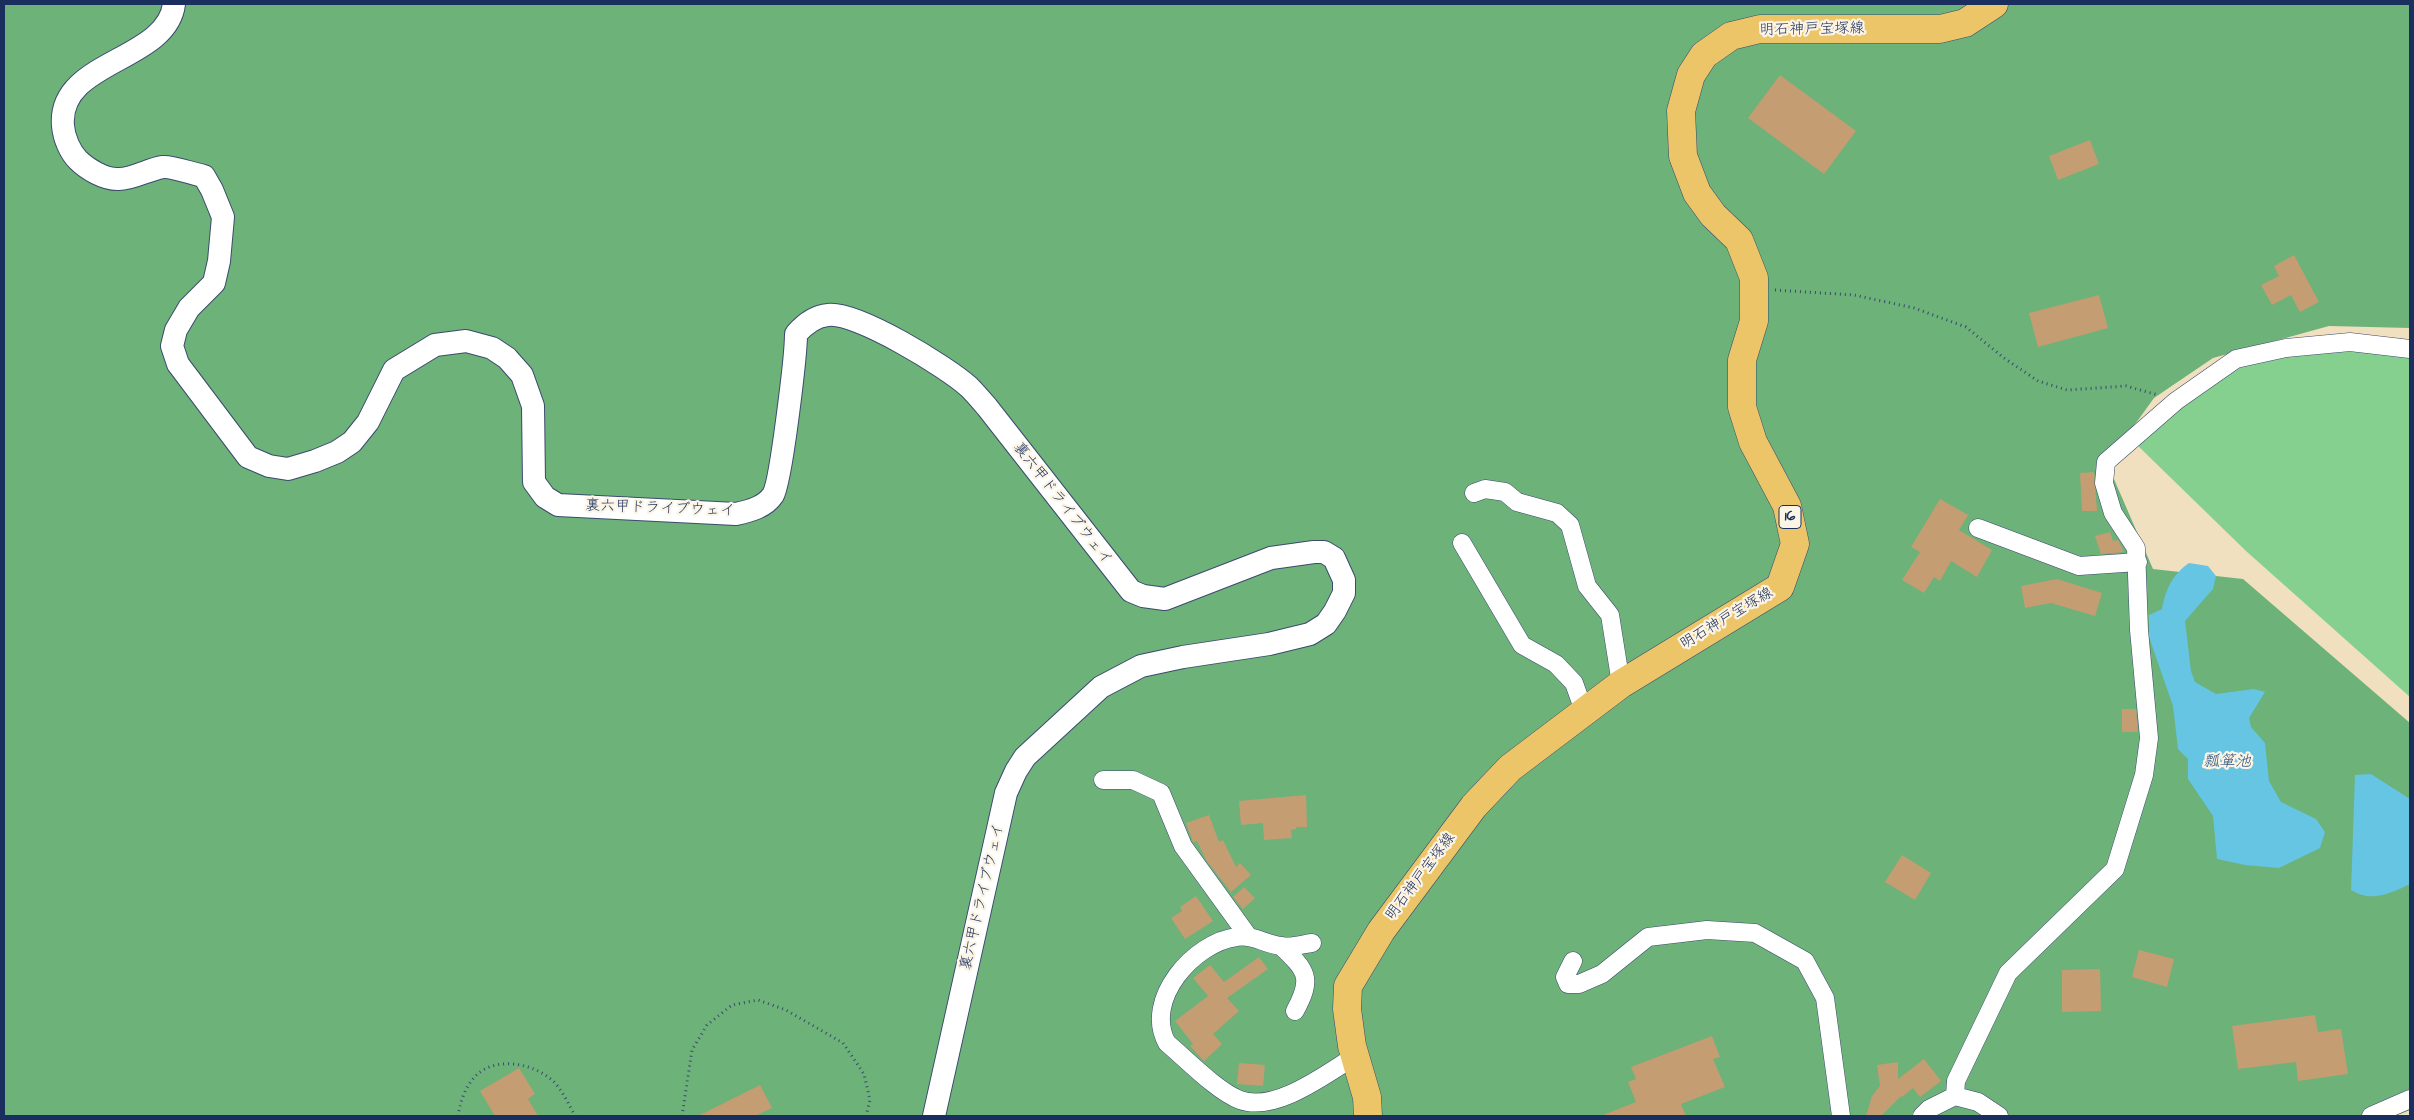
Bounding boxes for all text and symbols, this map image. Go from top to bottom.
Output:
street label: 明石神戸宝塚線 [1759,20,1865,40]
street label: 裏六甲ドライブウェイ [1009,439,1115,569]
street label: 裏六甲ドライブウェイ [585,497,735,521]
road number: 16 [1779,506,1801,528]
street label: 明石神戸宝塚線 [1677,584,1777,654]
water label: 瓢箪池 [2203,753,2251,773]
street label: 裏六甲ドライブウェイ [957,822,1009,972]
street label: 明石神戸宝塚線 [1382,830,1460,924]

